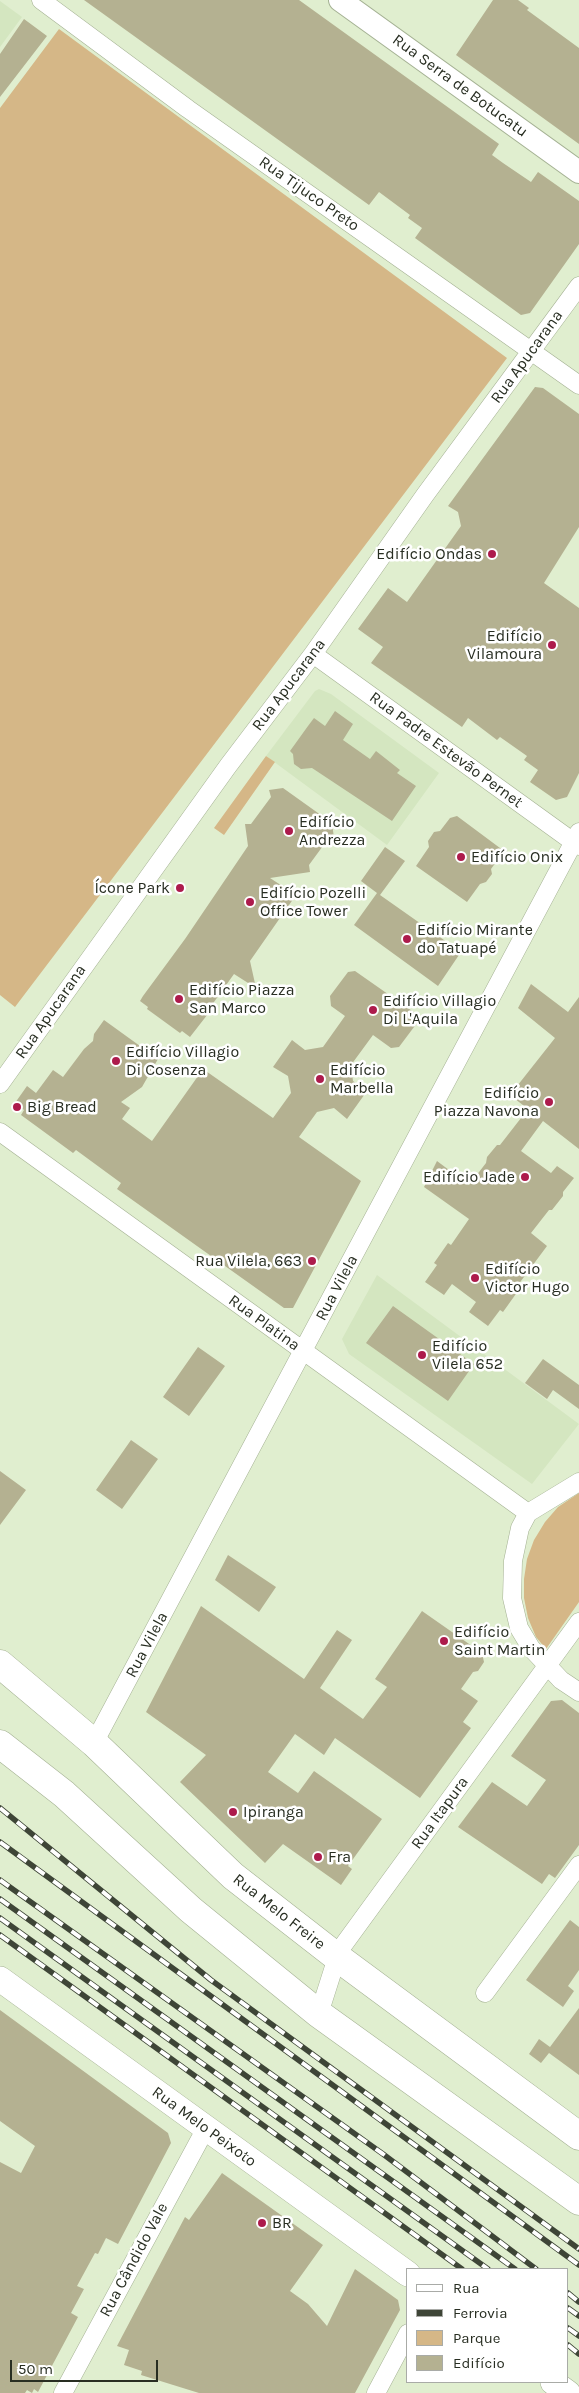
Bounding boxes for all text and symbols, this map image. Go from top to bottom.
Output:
street label: Rua Serra de Botucatu [388,30,532,142]
street label: Rua Tijuco Preto [255,152,363,236]
street label: Rua Apucarana [487,307,567,407]
place label: Edifício Ondas [376,544,482,564]
marker: Edifício Ondas [486,548,498,560]
place label: Edifício Vilamoura [467,626,542,664]
street label: Rua Apucarana [248,635,330,735]
marker: Edifício Vilamoura [546,639,558,651]
street label: Rua Padre Estevão Pernet [366,688,526,812]
place label: Edifício Andrezza [299,812,365,850]
marker: Edifício Andrezza [283,825,295,837]
place label: Edifício Onix [471,847,563,867]
marker: Edifício Onix [455,851,467,863]
place label: Ícone Park [94,878,170,898]
marker: Ícone Park [174,882,186,894]
place label: Edifício Pozelli Office Tower [260,883,366,921]
marker: Edifício Pozelli Office Tower [244,896,256,908]
place label: Edifício Mirante do Tatuapé [417,920,533,958]
marker: Edifício Mirante do Tatuapé [401,933,413,945]
street label: Rua Apucarana [11,961,91,1063]
place label: Edifício Piazza San Marco [189,980,294,1018]
place label: Edifício Villagio Di L'Aquila [383,991,496,1029]
marker: Edifício Piazza San Marco [173,993,185,1005]
marker: Edifício Villagio Di L'Aquila [367,1004,379,1016]
place label: Edifício Villagio Di Cosenza [126,1042,239,1080]
marker: Edifício Villagio Di Cosenza [110,1055,122,1067]
place label: Edifício Marbella [330,1060,394,1098]
marker: Edifício Marbella [314,1073,326,1085]
place label: Edifício Piazza Navona [434,1083,539,1121]
marker: Edifício Piazza Navona [543,1096,555,1108]
place label: Big Bread [27,1097,97,1117]
marker: Big Bread [11,1101,23,1113]
place label: Edifício Jade [423,1167,515,1187]
marker: Edifício Jade [519,1171,531,1183]
place label: Rua Vilela, 663 [195,1251,302,1271]
street label: Rua Vilela [312,1252,362,1324]
marker: Rua Vilela, 663 [306,1255,318,1267]
place label: Edifício Victor Hugo [485,1259,570,1297]
marker: Edifício Victor Hugo [469,1272,481,1284]
street label: Rua Platina [225,1291,303,1355]
place label: Edifício Vilela 652 [432,1336,503,1374]
marker: Edifício Vilela 652 [416,1349,428,1361]
street label: Rua Vilela [122,1609,172,1681]
place label: Edifício Saint Martin [454,1622,545,1660]
marker: Edifício Saint Martin [438,1635,450,1647]
street label: Rua Itapura [407,1773,473,1853]
place label: Ipiranga [243,1802,304,1822]
marker: Ipiranga [227,1806,239,1818]
place label: Fra [328,1847,351,1867]
marker: Fra [312,1851,324,1863]
street label: Rua Melo Freire [229,1870,329,1954]
street label: Rua Melo Peixoto [148,2083,260,2171]
street label: Rua Cândido Vale [96,2200,172,2320]
place label: BR [272,2213,292,2233]
marker: BR [256,2217,268,2229]
legend [406,2268,569,2383]
text: Rua [453,2279,480,2297]
text: Ferrovia [453,2304,507,2322]
text: Parque [453,2329,501,2347]
scale bar [12,2350,160,2382]
text: Edifício [453,2354,505,2372]
text: 50 m [18,2360,53,2378]

